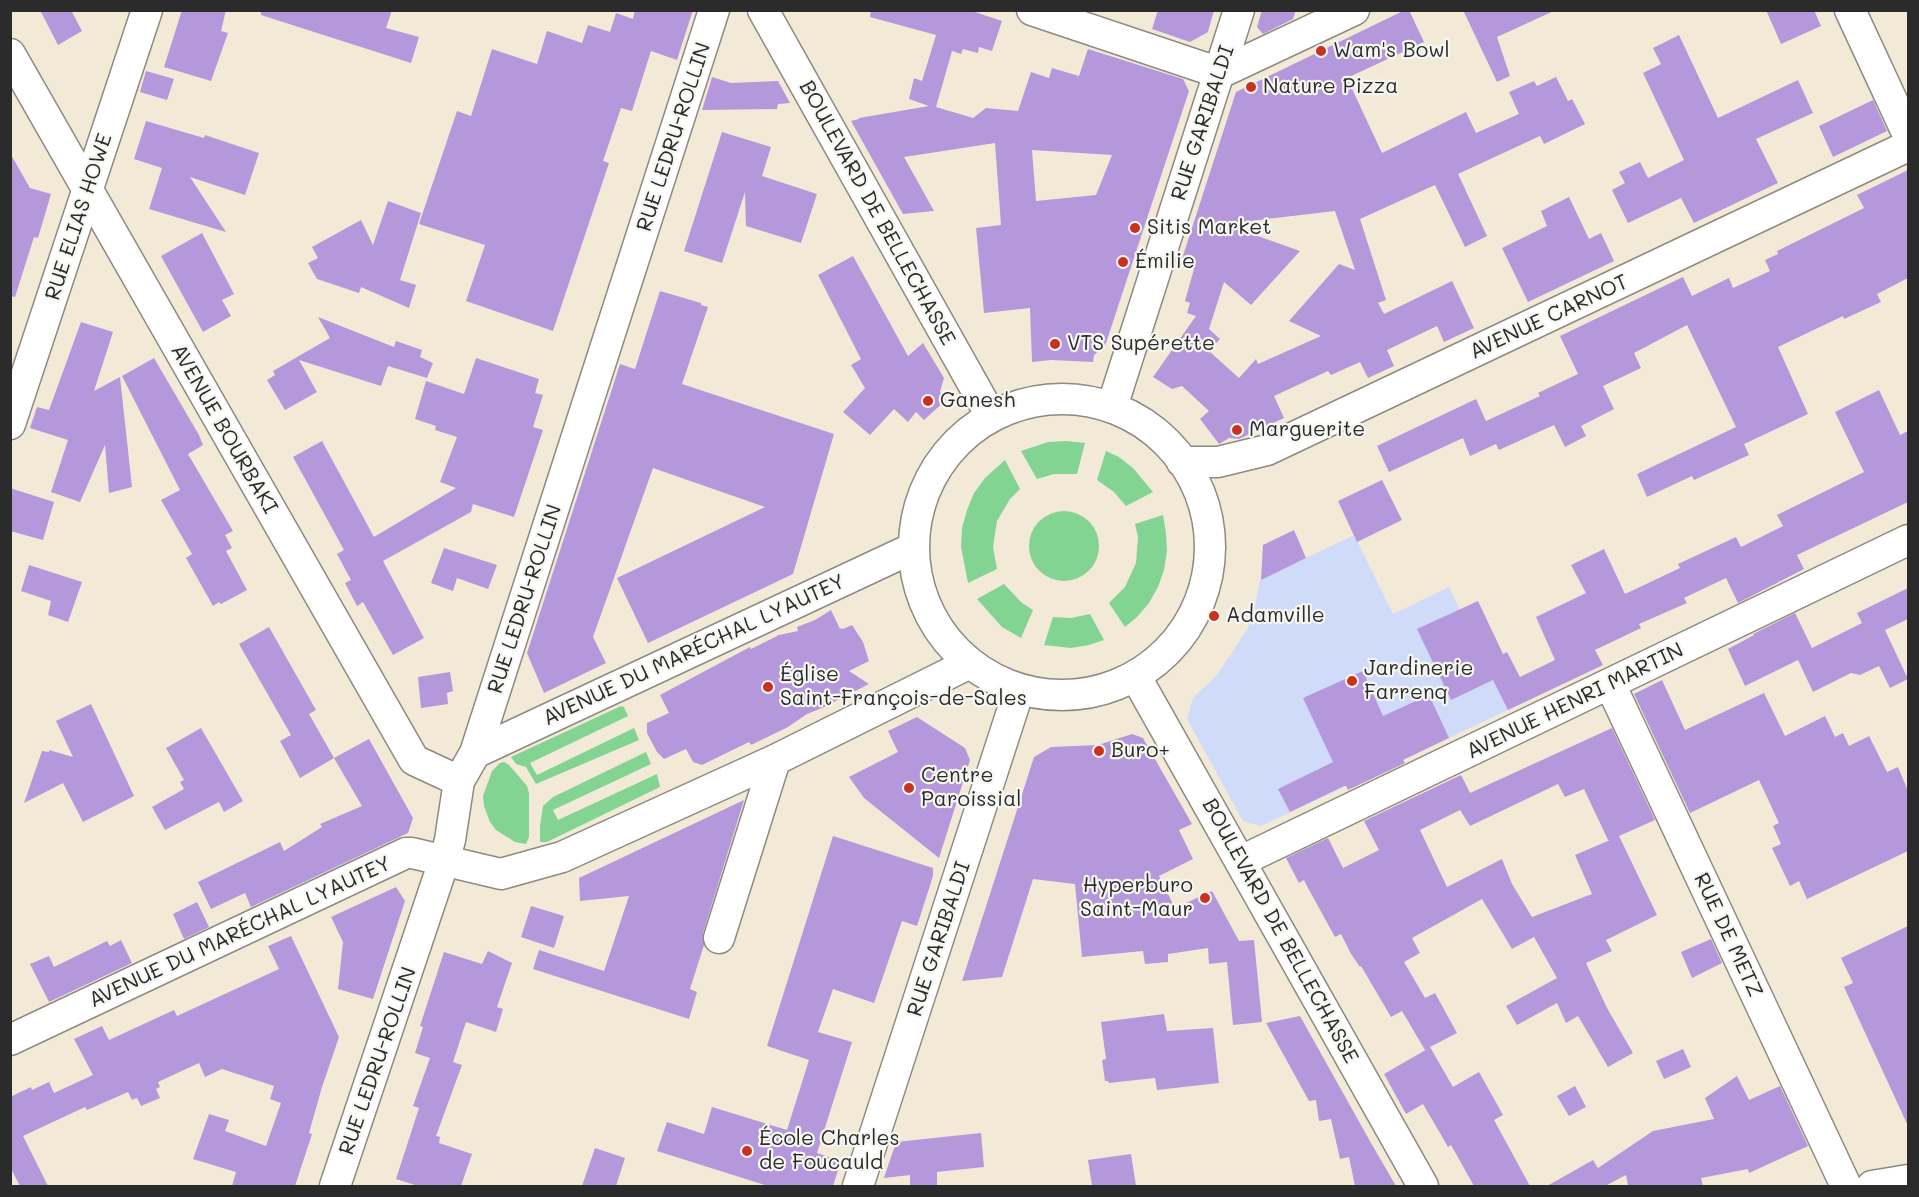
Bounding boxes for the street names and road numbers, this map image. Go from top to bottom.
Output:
street label: RUE LEDRU-ROLLIN [632,39,716,235]
street label: RUE GARIBALDI [1166,42,1240,204]
street label: BOULEVARD DE BELLECHASSE [794,76,960,350]
street label: RUE ELIAS HOWE [40,131,118,303]
street label: AVENUE CARNOT [1466,269,1632,365]
street label: AVENUE BOURBAKI [165,340,283,518]
street label: RUE LEDRU-ROLLIN [483,501,567,697]
street label: AVENUE DU MARÉCHAL LYAUTEY [539,569,849,731]
street label: AVENUE HENRI MARTIN [1462,637,1688,765]
street label: BOULEVARD DE BELLECHASSE [1197,794,1363,1068]
street label: AVENUE DU MARÉCHAL LYAUTEY [85,851,395,1013]
street label: RUE GARIBALDI [902,858,976,1020]
street label: RUE DE METZ [1688,869,1768,1001]
street label: RUE LEDRU-ROLLIN [334,964,422,1158]

